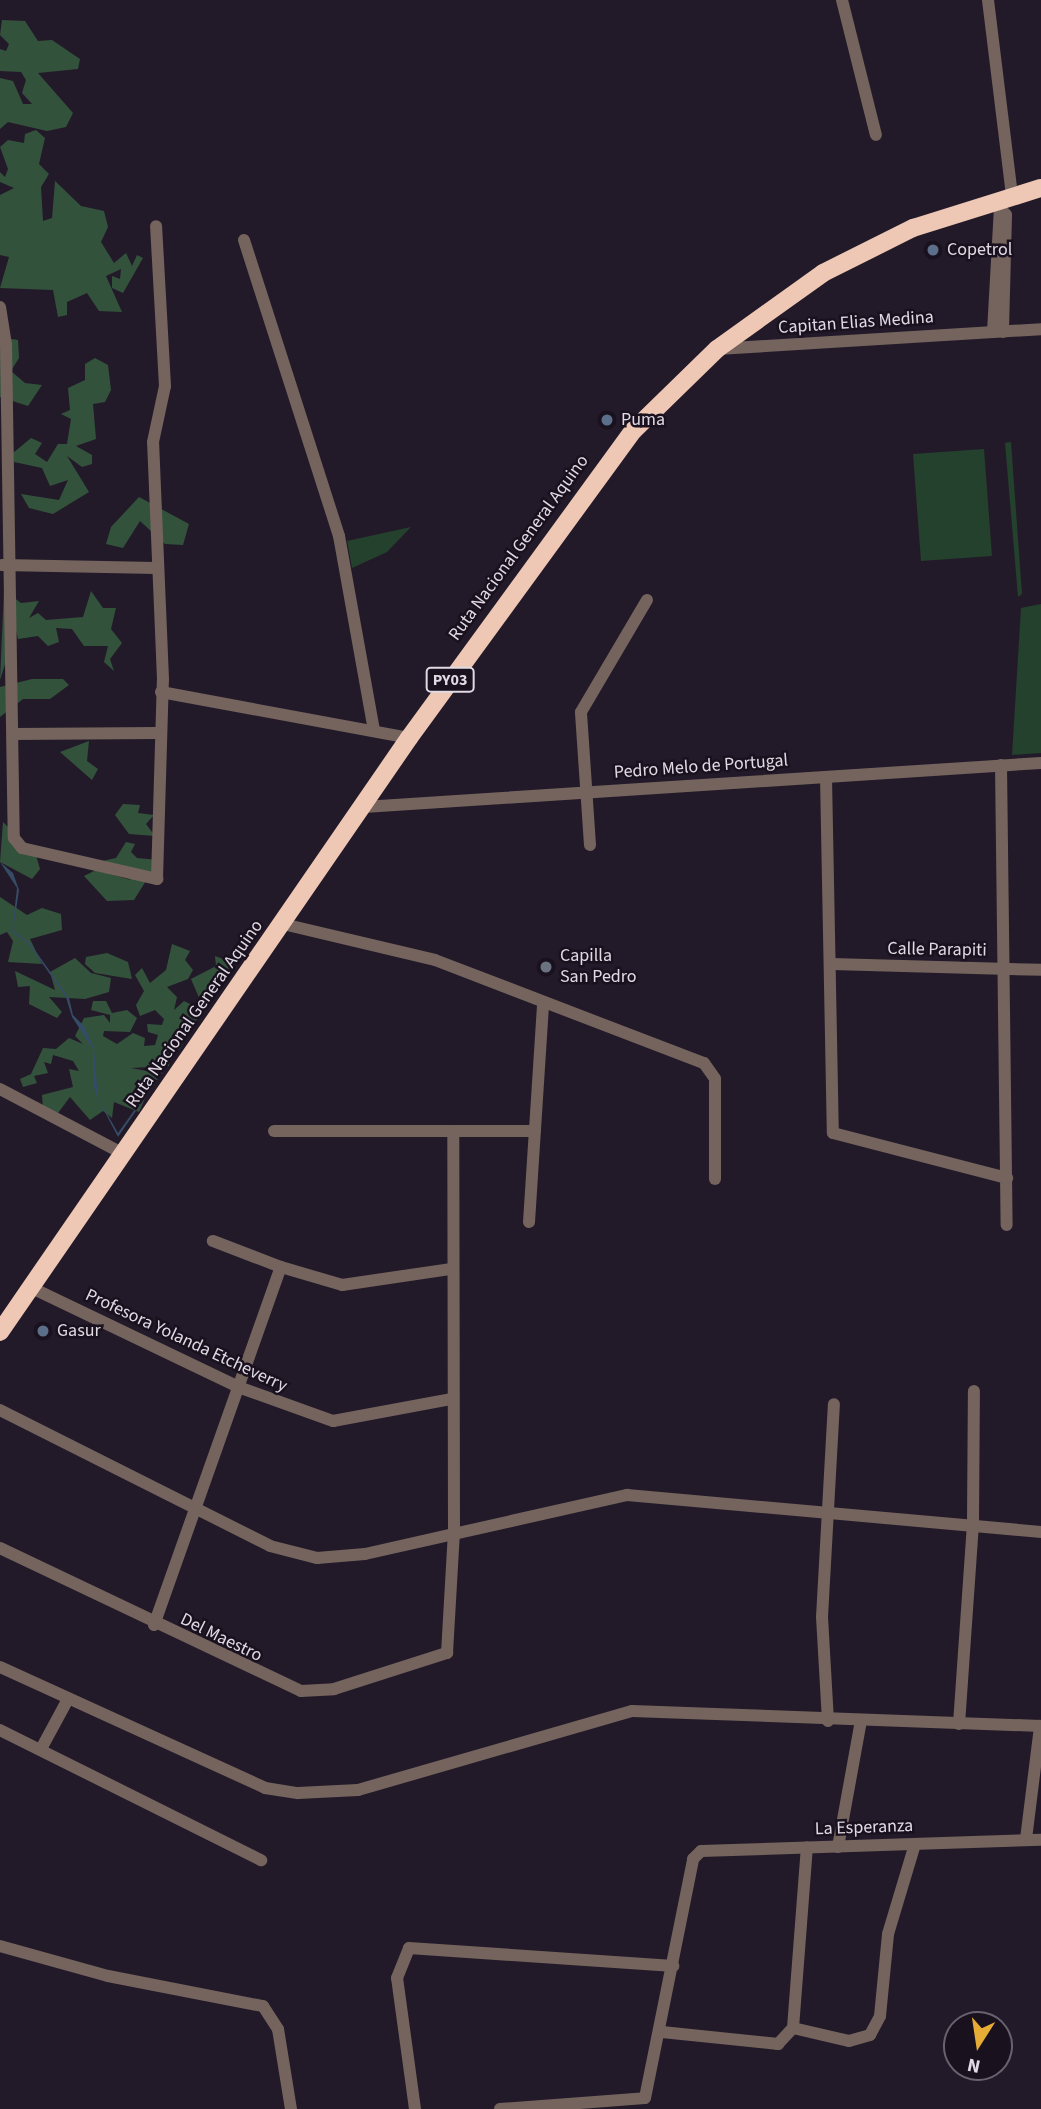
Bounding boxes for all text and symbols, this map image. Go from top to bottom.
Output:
place label: Copetrol [947,239,1012,261]
marker: Copetrol [925,242,941,258]
street label: Capitan Elias Medina [777,307,935,339]
place label: Puma [621,409,665,431]
marker: Puma [599,412,615,428]
street label: Ruta Nacional General Aquino [444,451,594,645]
road number: PY03 [426,667,475,692]
street label: Pedro Melo de Portugal [613,750,789,784]
street label: Ruta Nacional General Aquino [122,916,268,1112]
street label: Calle Parapiti [887,938,987,962]
place label: Capilla San Pedro [560,946,637,988]
marker: Capilla San Pedro [538,959,554,975]
street label: Profesora Yolanda Etcheverry [82,1285,290,1397]
place label: Gasur [57,1320,101,1342]
marker: Gasur [35,1323,51,1339]
street label: Del Maestro [177,1609,265,1667]
street label: La Esperanza [814,1815,914,1841]
north arrow [943,2011,1013,2081]
text: N [965,2051,983,2080]

